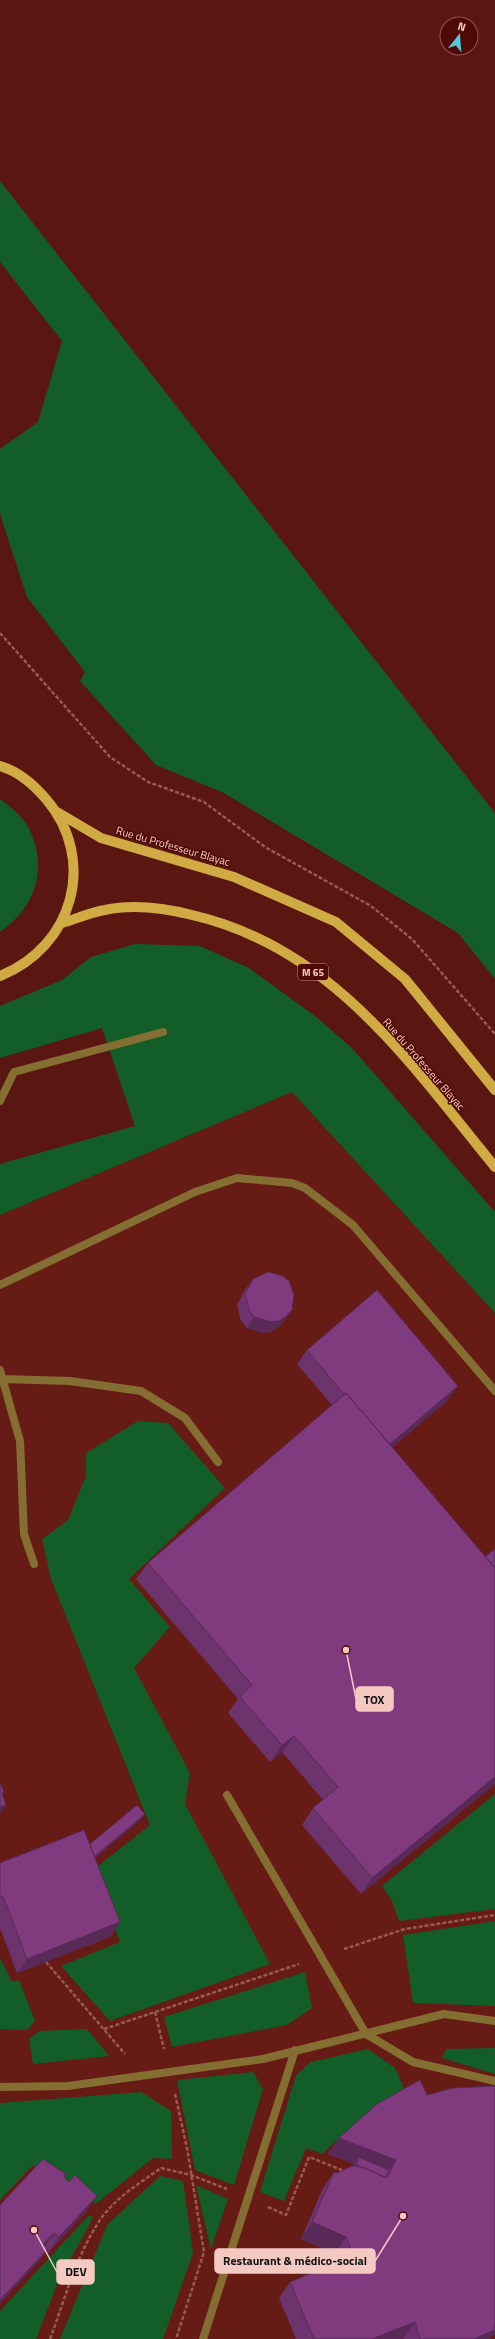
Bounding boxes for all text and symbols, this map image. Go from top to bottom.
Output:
north arrow [439,16,479,56]
text: N [456,18,468,35]
street label: Rue du Professeur Blayac [114,822,232,870]
road number: M 65 [298,964,328,980]
street label: Rue du Professeur Blayac [379,1014,469,1114]
callout: TOX [356,1687,393,1711]
text: TOX [364,1690,385,1709]
callout: Restaurant & médico-social [215,2249,375,2273]
text: Restaurant & médico-social [223,2251,367,2270]
callout: DEV [57,2260,94,2284]
text: DEV [65,2262,88,2281]

